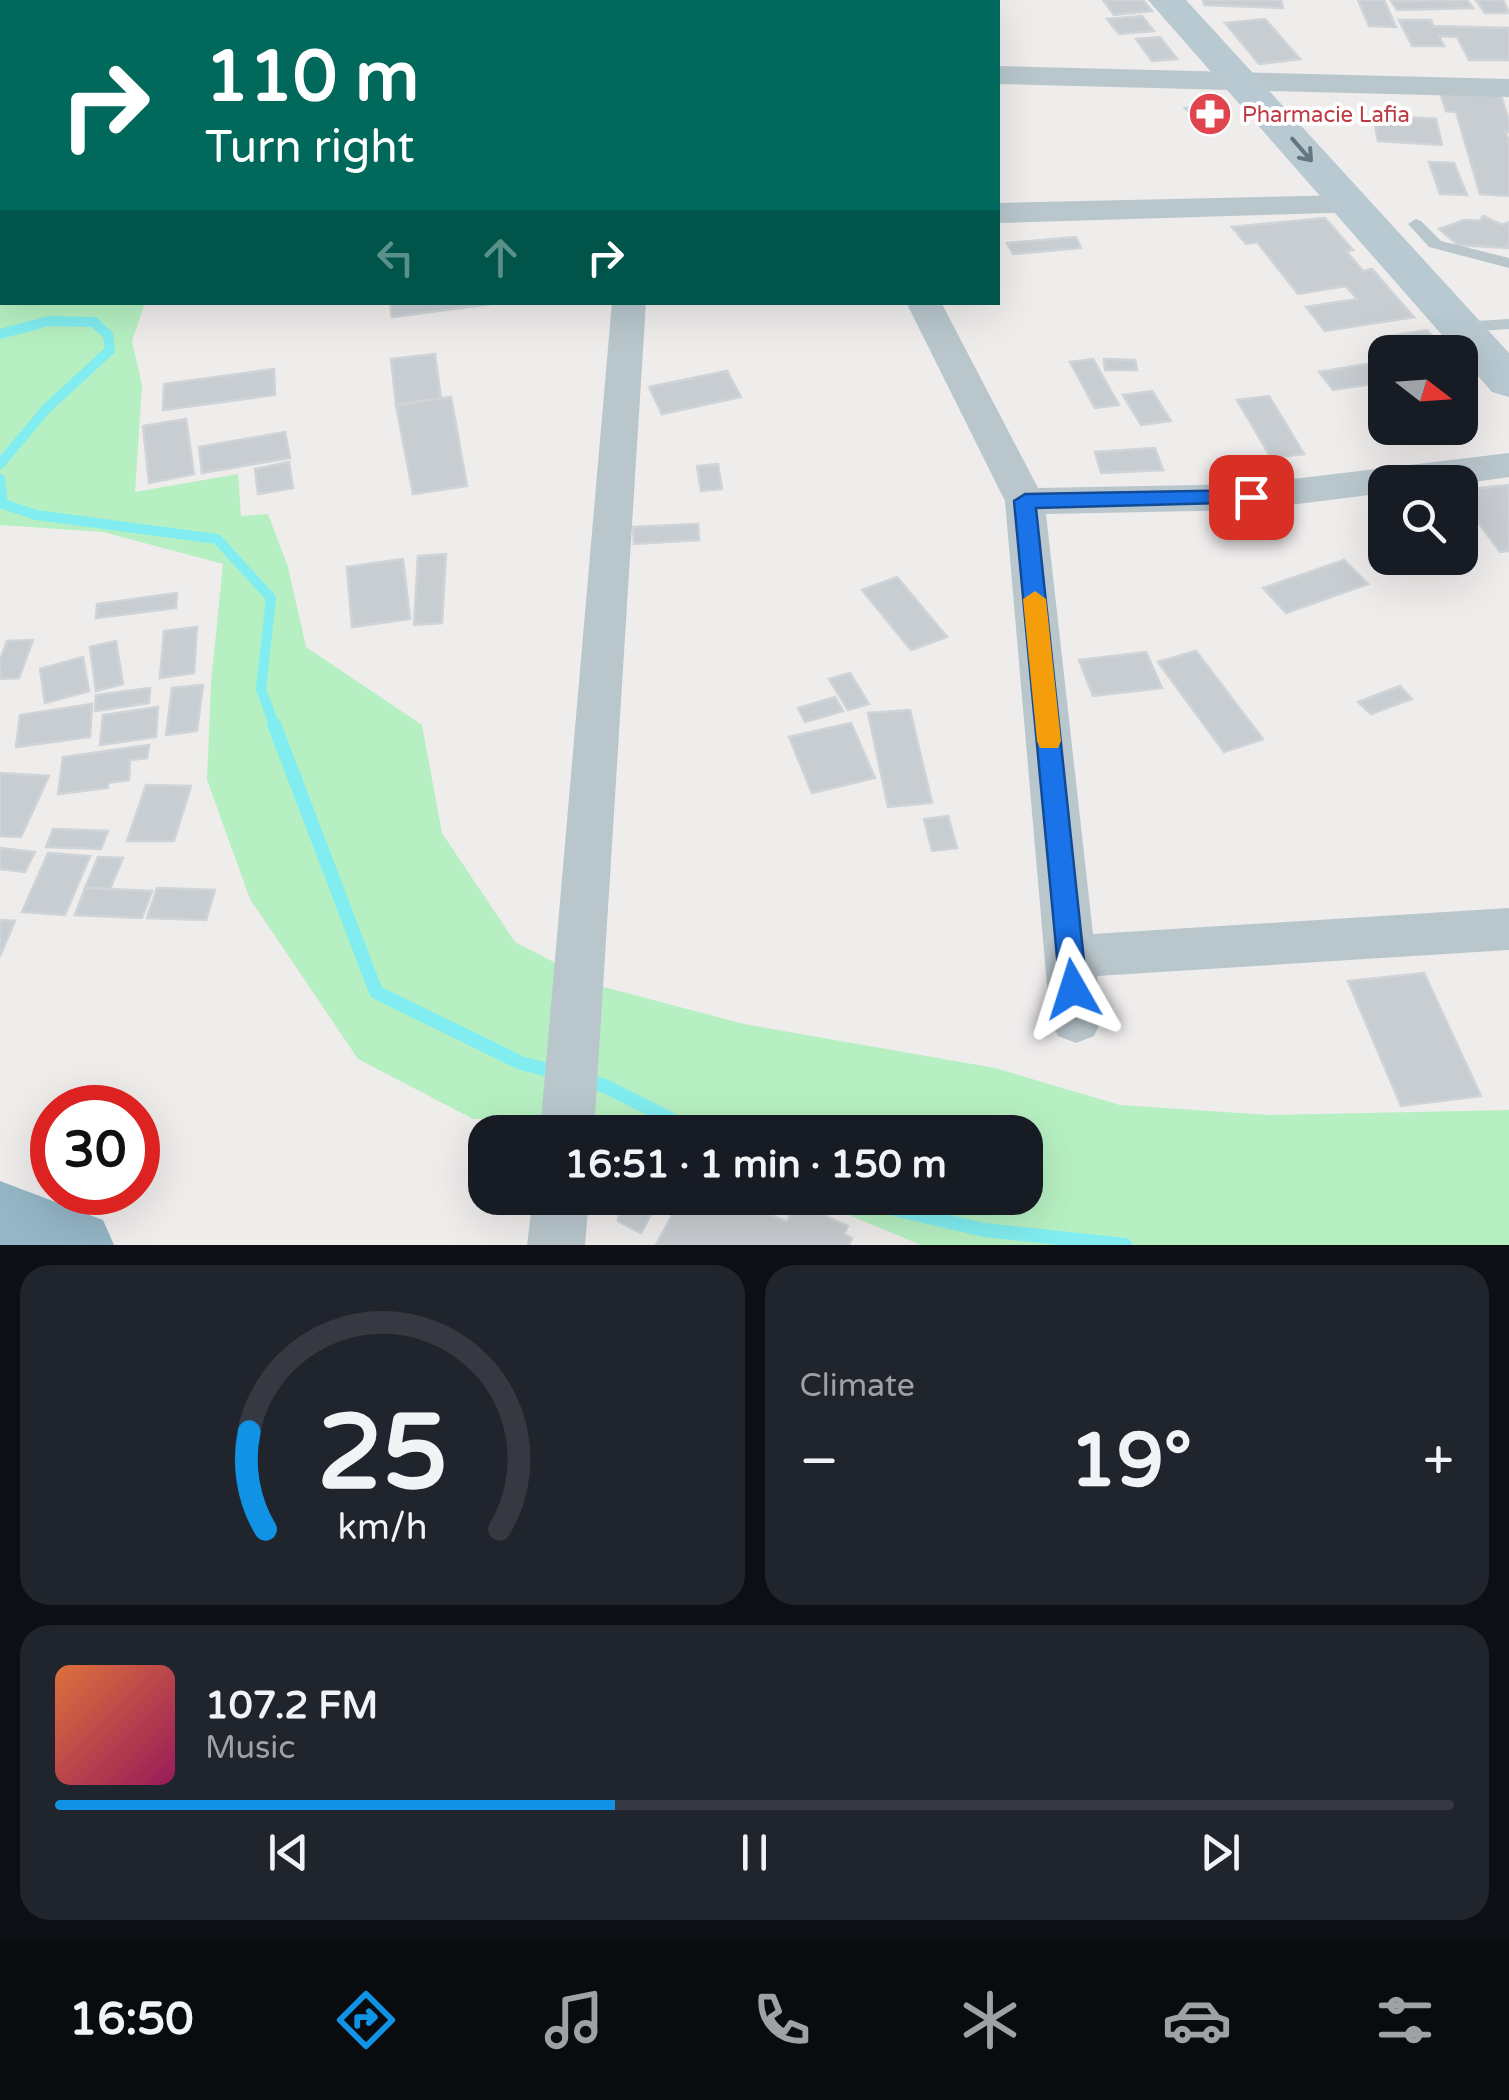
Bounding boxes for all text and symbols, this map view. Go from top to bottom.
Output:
text: 110 m [205,36,419,120]
icon: right [40,40,170,170]
pharmacy icon: Pharmacie Lafia [1187,91,1233,137]
place label: Pharmacie Lafia [1242,102,1410,128]
text: Turn right [205,121,414,175]
one-way arrow [1291,136,1313,162]
icon: left [368,230,423,285]
icon: ahead [473,230,528,285]
icon: right [578,230,633,285]
north arrow [1368,335,1478,445]
map controls [1368,335,1478,575]
pin [1209,455,1294,540]
button: search [1368,465,1478,575]
icon: arrive [1224,470,1279,525]
position arrow [1021,937,1125,1041]
speed limit sign: 30 [30,1085,160,1215]
text: 16:51 · 1 min · 150 m [564,1142,947,1188]
text: Climate [800,1367,915,1405]
text: 25 [317,1392,448,1517]
text: 19° [1070,1416,1192,1506]
text: − [800,1429,839,1495]
text: + [1423,1429,1454,1495]
text: km/h [337,1506,427,1549]
text: 107.2 FM [205,1683,378,1729]
text: Music [205,1729,295,1767]
icon: previous [261,1825,316,1880]
icon: pause [727,1825,782,1880]
icon: next [1193,1825,1248,1880]
icon: directions [331,1985,401,2055]
icon: music [539,1985,609,2055]
icon: phone [747,1985,817,2055]
icon: climate [955,1985,1025,2055]
icon: car [1162,1985,1232,2055]
icon: filters [1370,1985,1440,2055]
text: 16:50 [69,1993,194,2047]

